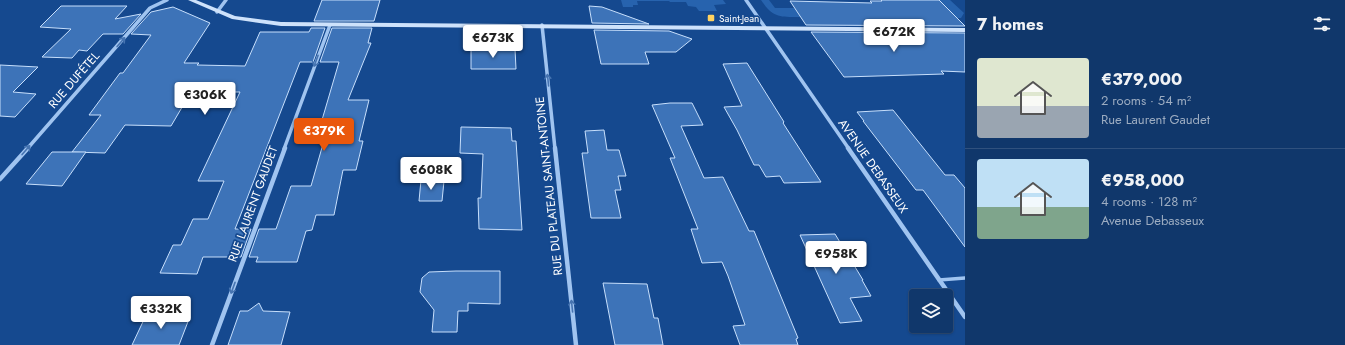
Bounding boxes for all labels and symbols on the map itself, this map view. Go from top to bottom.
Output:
place label: Saint-Jean [719,11,759,26]
marker: Saint-Jean [706,13,716,23]
pin: €672K [866,19,922,53]
pin: €673K [465,25,521,59]
one-way arrow [116,36,125,47]
street label: RUE DUFÉTEL [44,47,104,112]
one-way arrow [312,55,320,67]
one-way arrow [544,73,552,86]
pin: €306K [177,82,233,116]
street label: RUE DU PLATEAU SAINT-ANTOINE [531,96,567,276]
street label: AVENUE DEBASSEUX [834,115,913,217]
pin: €379K [296,118,352,152]
street label: RUE LAURENT GAUDET [224,143,282,264]
one-way arrow [21,145,30,155]
pin: €608K [403,157,459,191]
pin: €958K [808,241,864,275]
one-way arrow [228,282,236,294]
pin: €332K [133,296,189,330]
one-way arrow [568,300,576,313]

